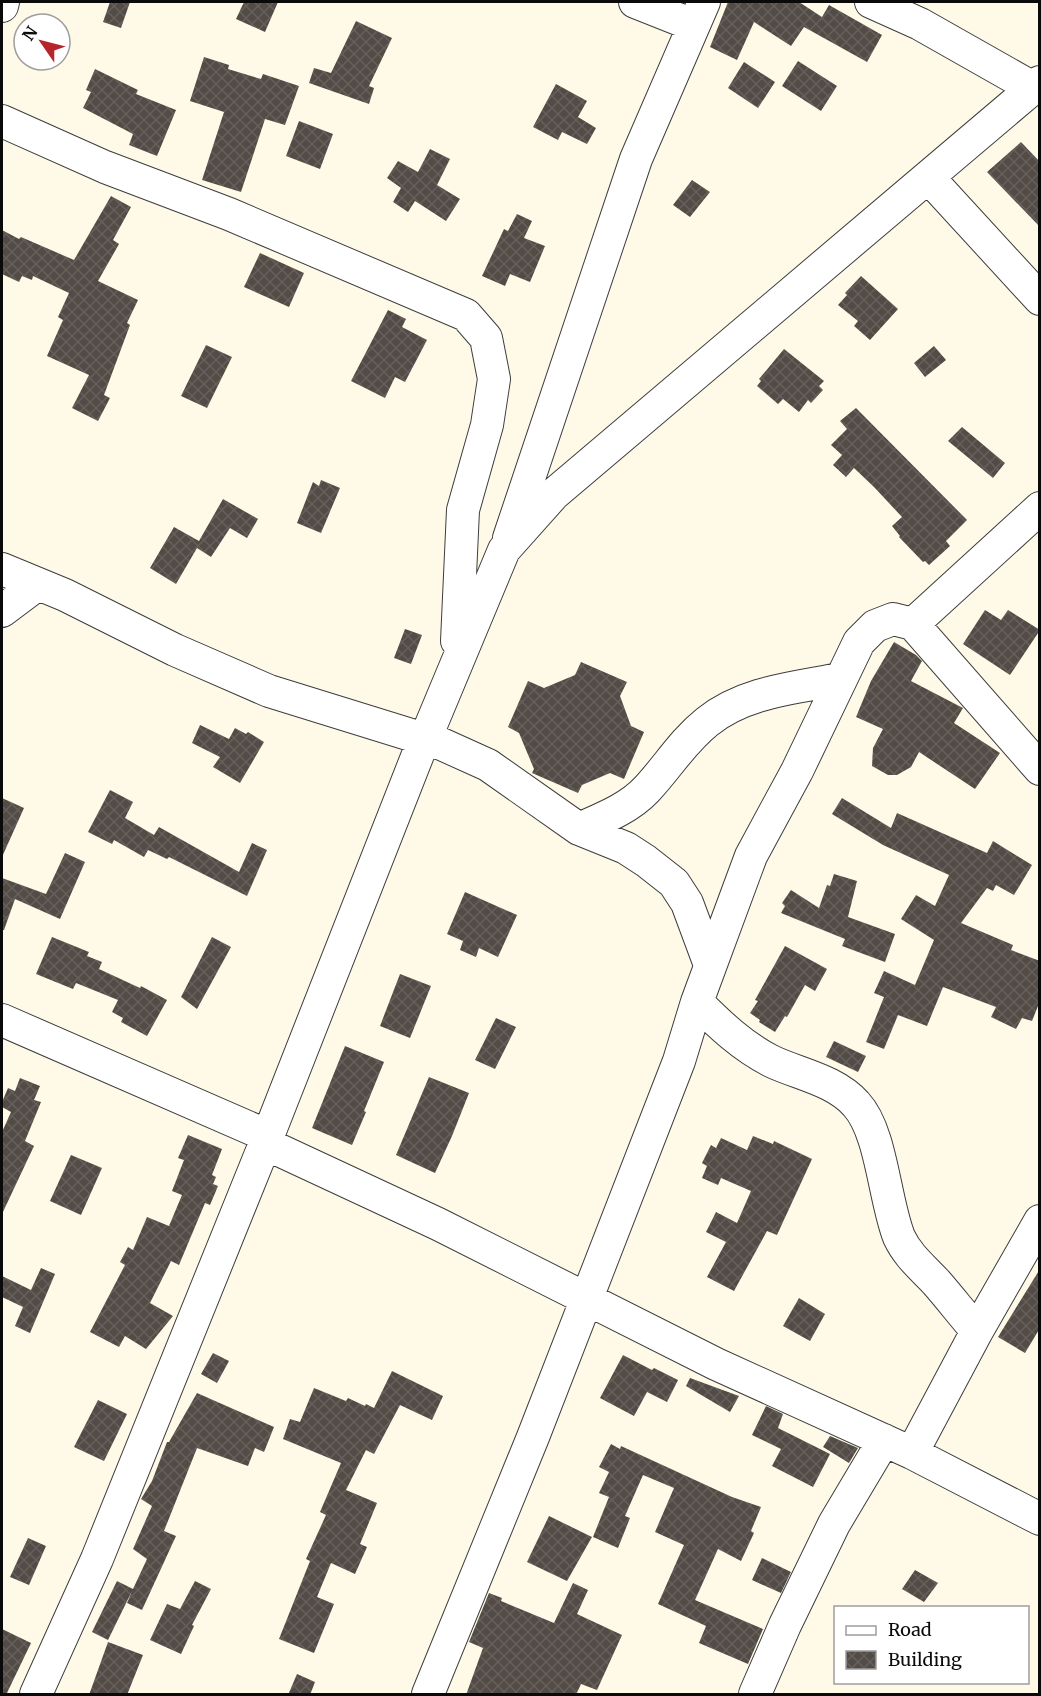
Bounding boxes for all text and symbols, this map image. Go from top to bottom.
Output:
north arrow [12,12,72,72]
text: N [18,22,42,44]
legend [834,1606,1029,1684]
text: Road [888,1618,932,1641]
text: Building [888,1648,962,1671]

